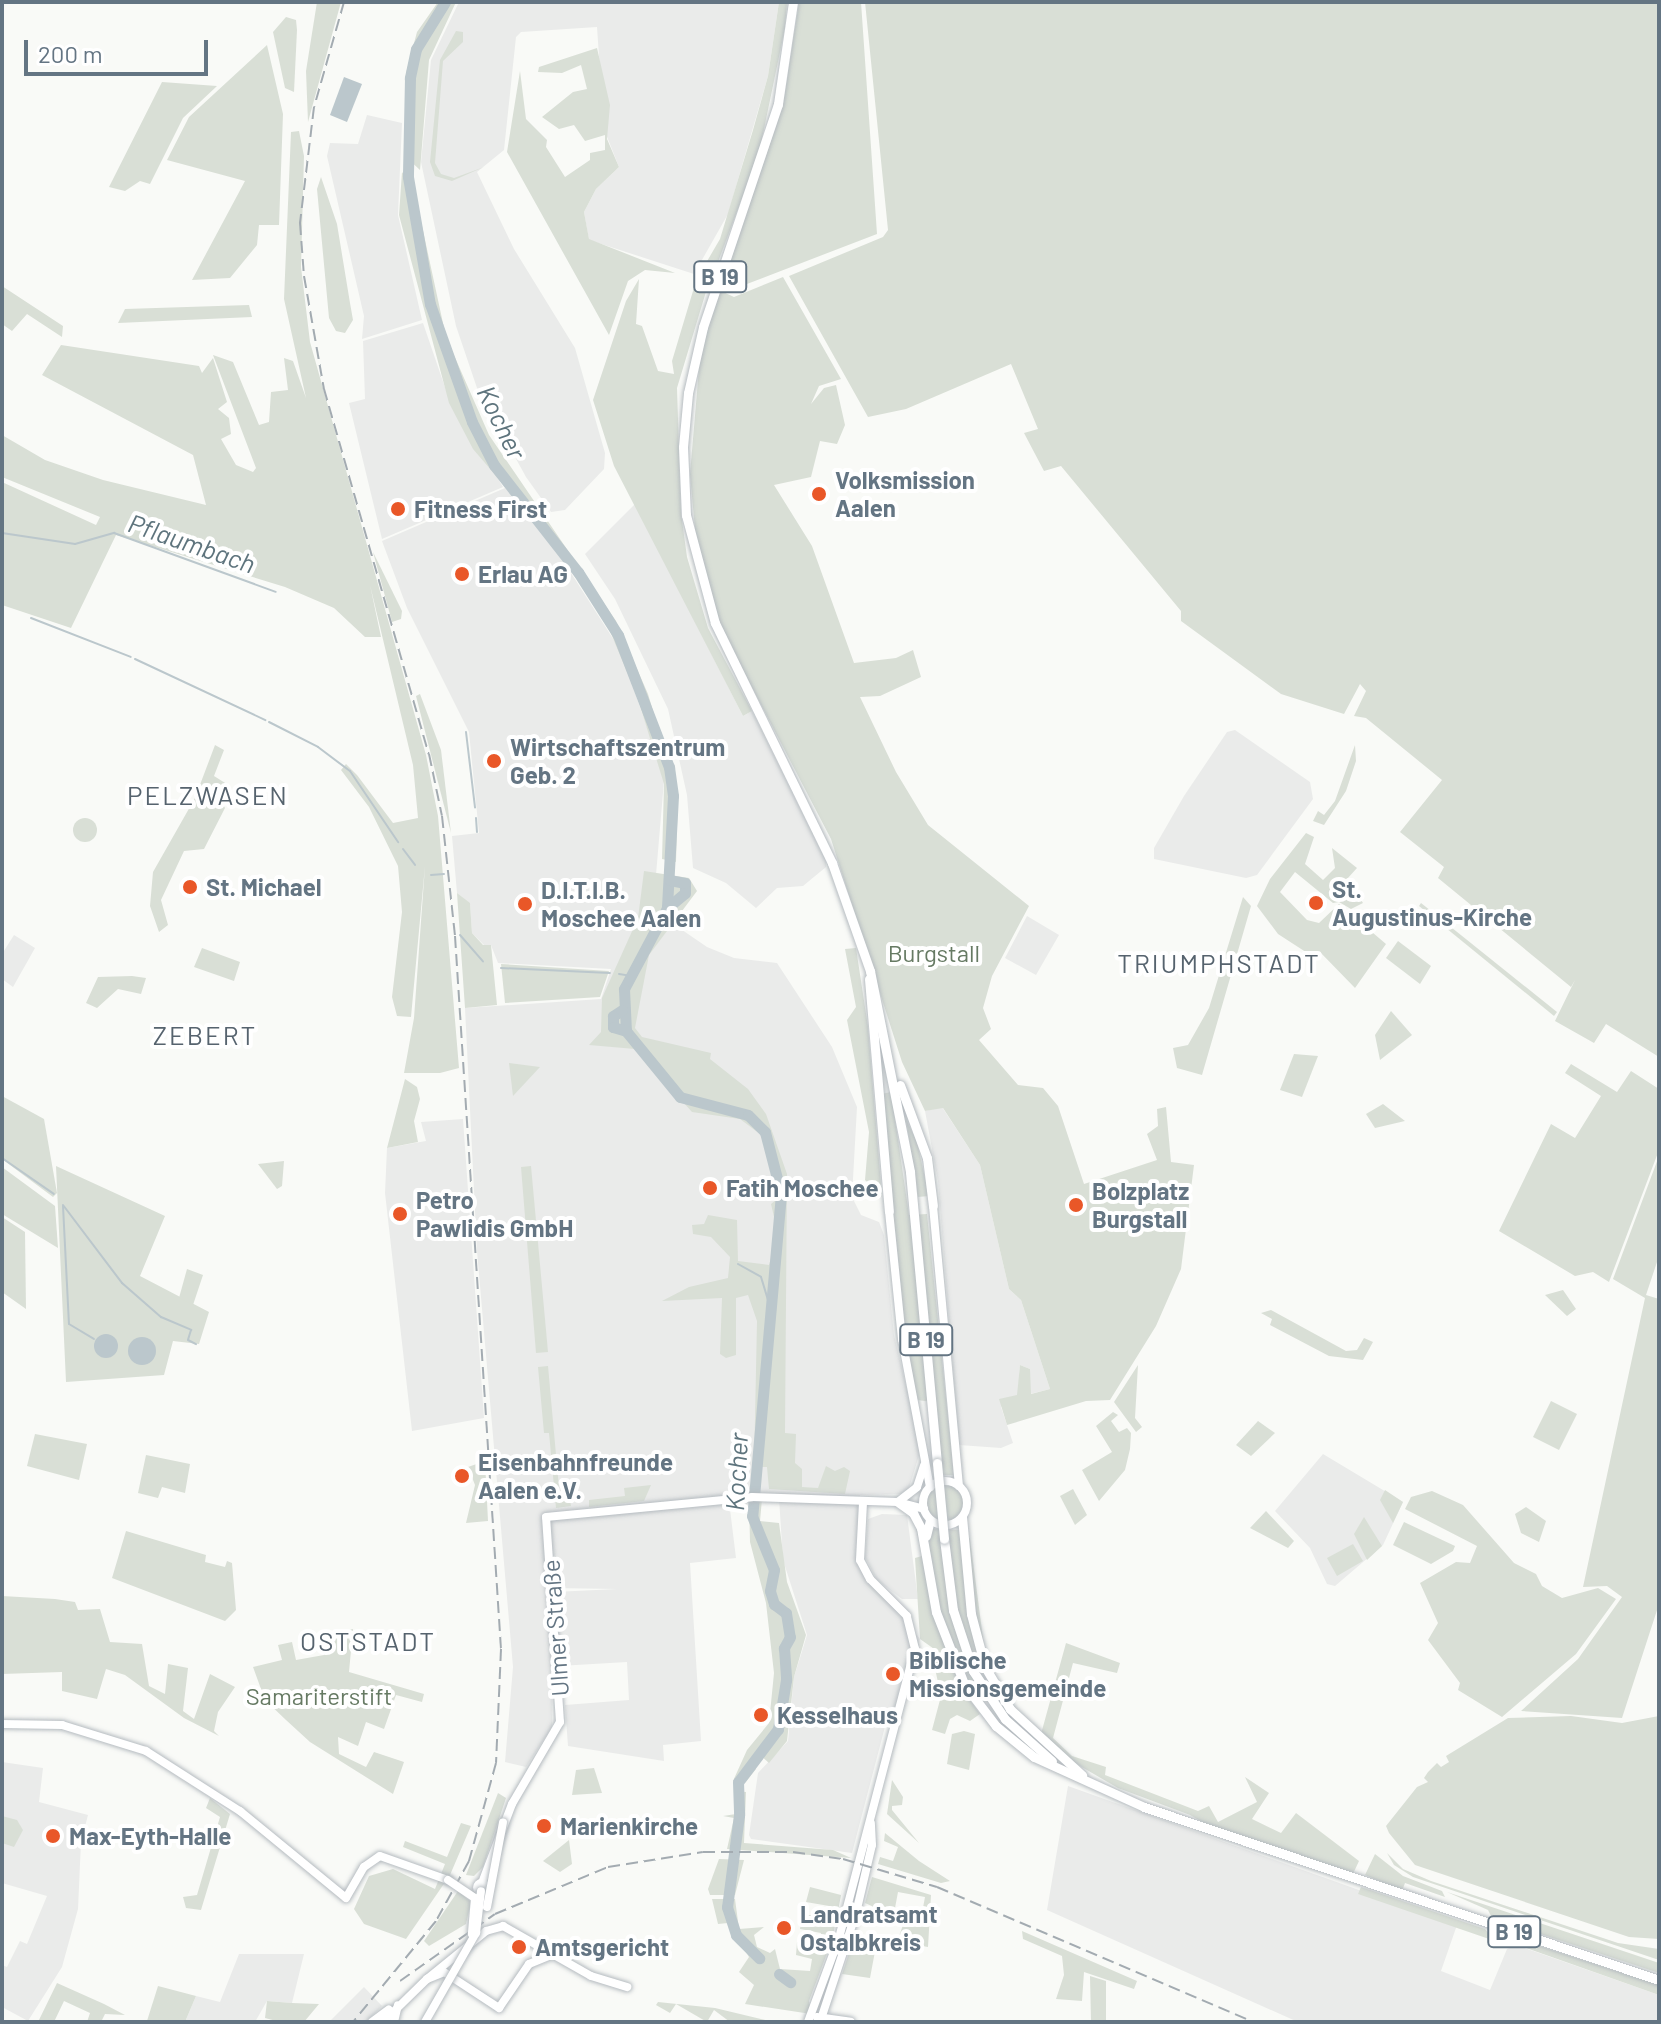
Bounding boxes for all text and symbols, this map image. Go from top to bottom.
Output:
scale bar [28,24,212,74]
text: 200 m [38,39,103,68]
road number: B 19 [692,259,748,295]
water label: Kocher [471,380,533,464]
place label: Volksmission Aalen [835,466,975,522]
marker: Volksmission Aalen [810,485,828,503]
place label: Fitness First [414,495,547,523]
marker: Fitness First [389,500,407,518]
water label: Pflaumbach [125,507,259,579]
place label: Erlau AG [478,560,568,588]
marker: Erlau AG [453,565,471,583]
place label: Wirtschaftszentrum Geb. 2 [510,733,725,789]
marker: Wirtschaftszentrum Geb. 2 [485,752,503,770]
district label: PELZWASEN [127,779,289,811]
place label: St. Michael [206,873,322,901]
place label: St. Augustinus-Kirche [1332,875,1532,931]
place label: D.I.T.I.B. Moschee Aalen [541,876,701,932]
marker: St. Michael [181,878,199,896]
marker: St. Augustinus-Kirche [1307,894,1325,912]
marker: D.I.T.I.B. Moschee Aalen [516,895,534,913]
park label: Burgstall [888,939,980,967]
district label: TRIUMPHSTADT [1117,947,1321,979]
district label: ZEBERT [153,1019,257,1051]
place label: Fatih Moschee [726,1174,879,1202]
place label: Bolzplatz Burgstall [1092,1177,1189,1233]
marker: Fatih Moschee [701,1179,719,1197]
place label: Petro Pawlidis GmbH [416,1186,573,1242]
marker: Bolzplatz Burgstall [1067,1196,1085,1214]
marker: Petro Pawlidis GmbH [391,1205,409,1223]
road number: B 19 [898,1322,954,1358]
water label: Kocher [718,1432,754,1512]
place label: Eisenbahnfreunde Aalen e.V. [478,1448,673,1504]
marker: Eisenbahnfreunde Aalen e.V. [453,1467,471,1485]
street label: Ulmer Straße [536,1559,574,1697]
district label: OSTSTADT [300,1625,436,1657]
place label: Biblische Missionsgemeinde [909,1646,1106,1702]
marker: Biblische Missionsgemeinde [884,1665,902,1683]
park label: Samariterstift [246,1682,392,1710]
place label: Kesselhaus [777,1701,898,1729]
marker: Kesselhaus [752,1706,770,1724]
place label: Marienkirche [560,1812,698,1840]
marker: Marienkirche [535,1817,553,1835]
place label: Max-Eyth-Halle [69,1822,231,1850]
marker: Max-Eyth-Halle [44,1827,62,1845]
place label: Landratsamt Ostalbkreis [800,1900,937,1956]
road number: B 19 [1486,1914,1542,1950]
marker: Landratsamt Ostalbkreis [775,1919,793,1937]
place label: Amtsgericht [535,1933,669,1961]
marker: Amtsgericht [510,1938,528,1956]

